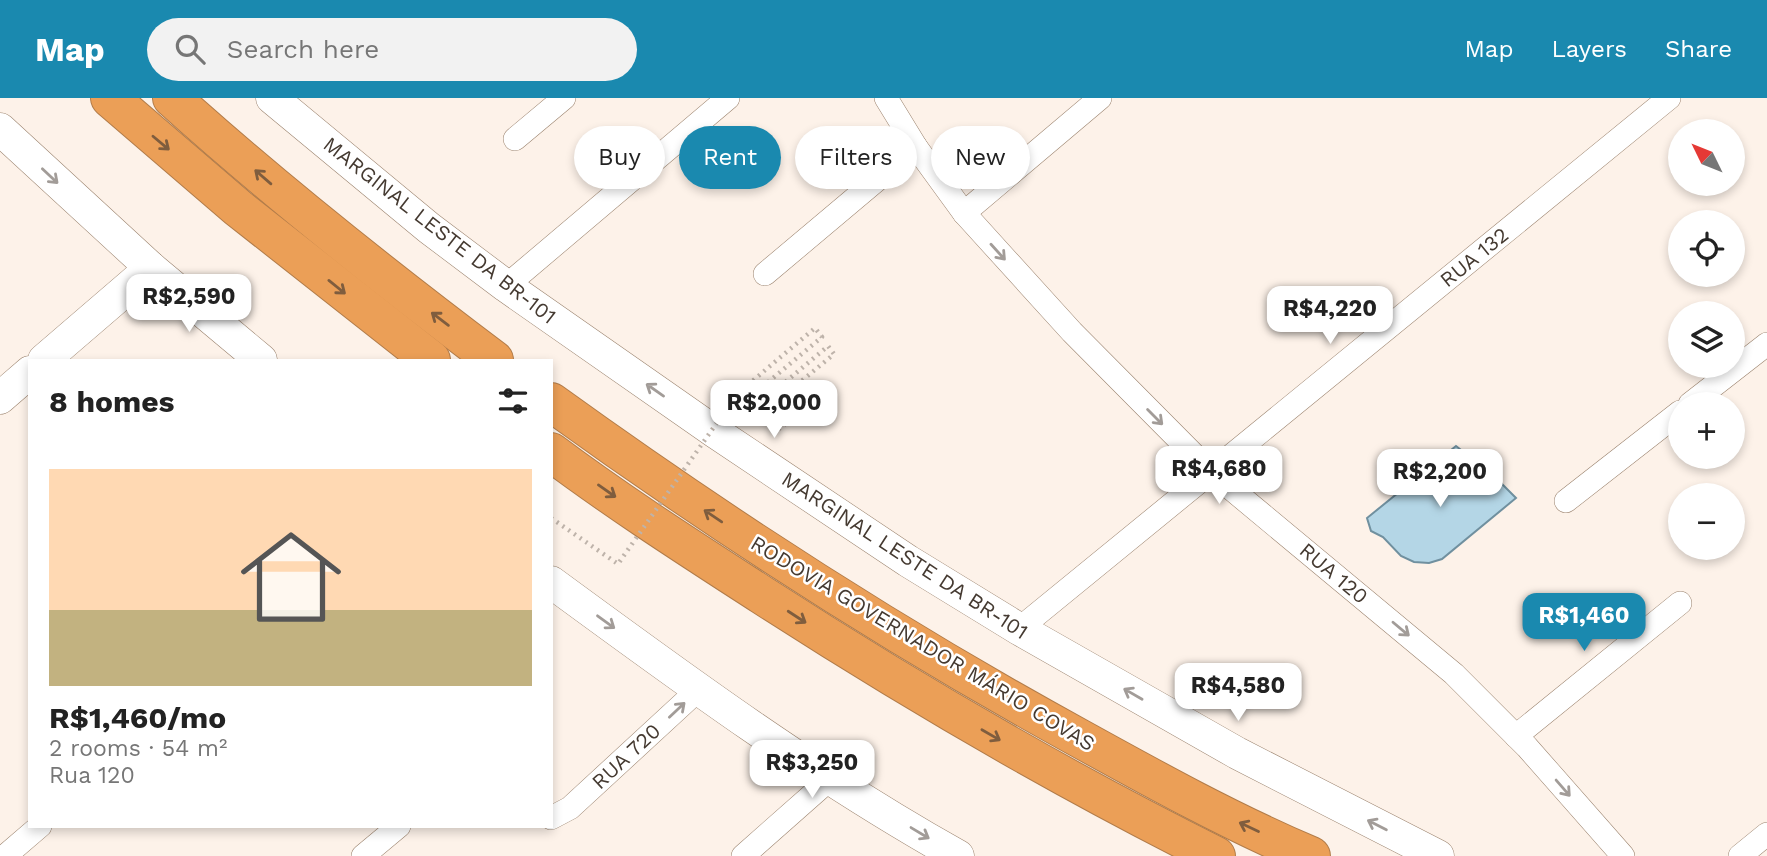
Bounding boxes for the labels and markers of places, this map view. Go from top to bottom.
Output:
pin: R$2,590 [124,274,254,334]
pin: R$4,220 [1265,286,1395,346]
pin: R$2,000 [709,380,839,440]
pin: R$4,680 [1154,446,1284,506]
pin: R$2,200 [1375,450,1505,509]
pin: R$1,460 [1519,594,1649,653]
pin: R$4,580 [1173,664,1303,723]
pin: R$3,250 [747,740,877,800]

